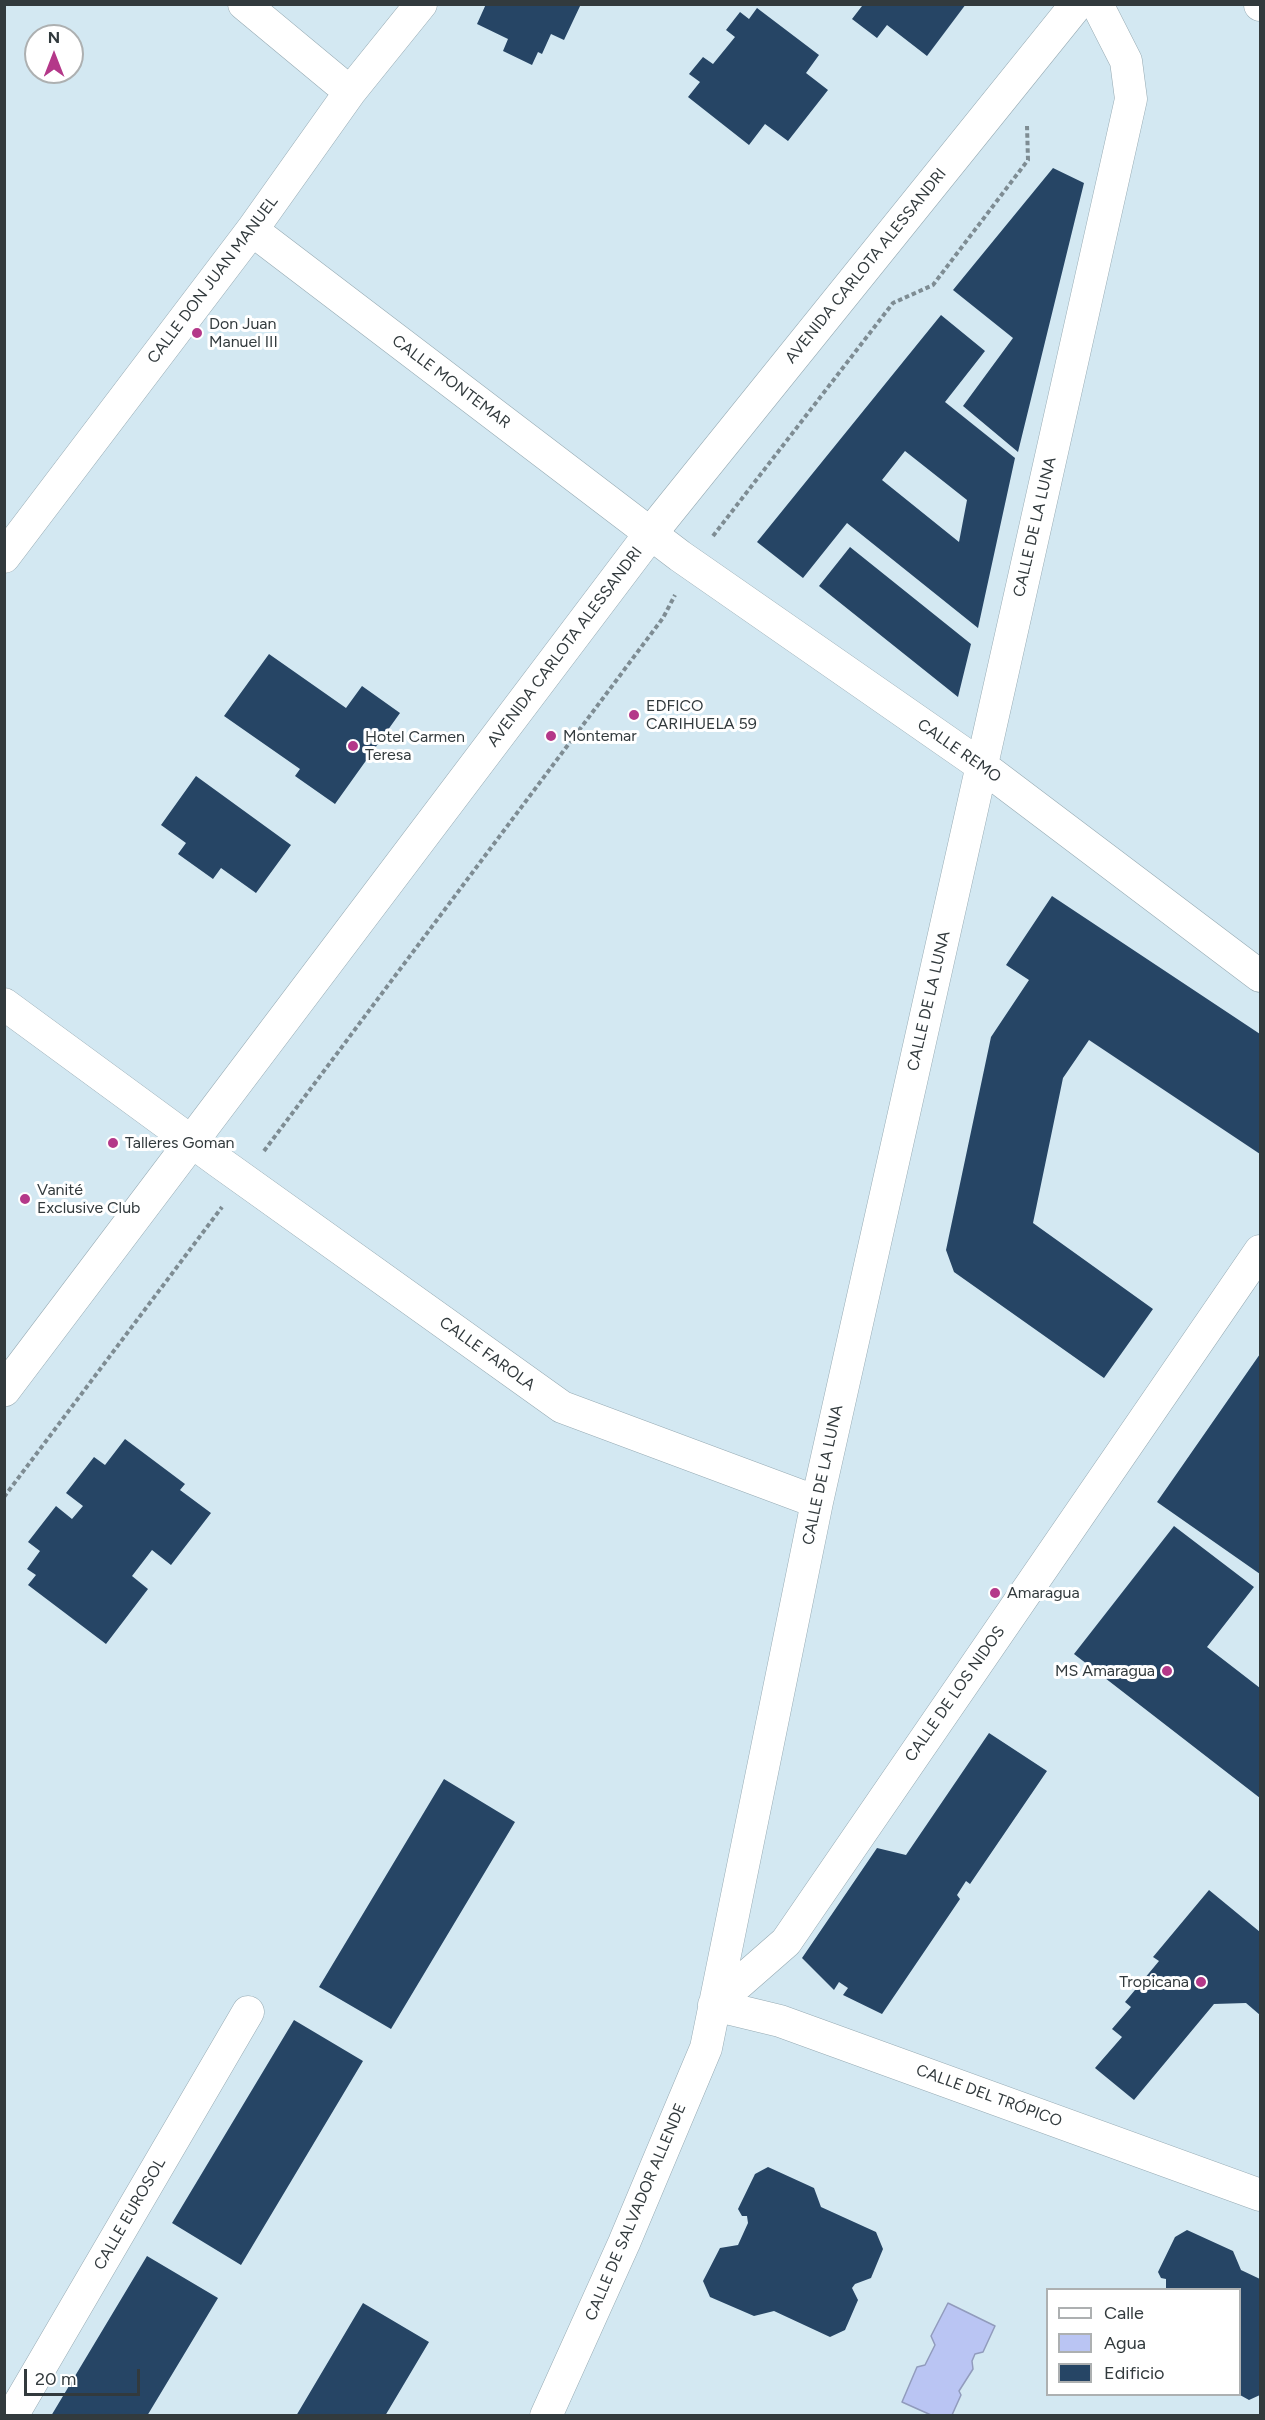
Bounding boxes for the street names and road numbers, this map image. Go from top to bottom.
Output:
street label: AVENIDA CARLOTA ALESSANDRI [781,165,951,367]
street label: CALLE DON JUAN MANUEL [144,192,282,368]
street label: CALLE MONTEMAR [388,331,514,433]
street label: CALLE DE LA LUNA [1010,455,1060,599]
street label: AVENIDA CARLOTA ALESSANDRI [484,543,646,751]
street label: CALLE REMO [913,715,1005,787]
street label: CALLE DE LA LUNA [904,929,954,1073]
street label: CALLE FAROLA [435,1313,539,1395]
street label: CALLE DE LA LUNA [799,1403,847,1547]
street label: CALLE DE LOS NIDOS [901,1623,1009,1765]
street label: CALLE DEL TRÓPICO [913,2061,1065,2131]
street label: CALLE DE SALVADOR ALLENDE [581,2100,691,2324]
street label: CALLE EUROSOL [90,2155,170,2273]

